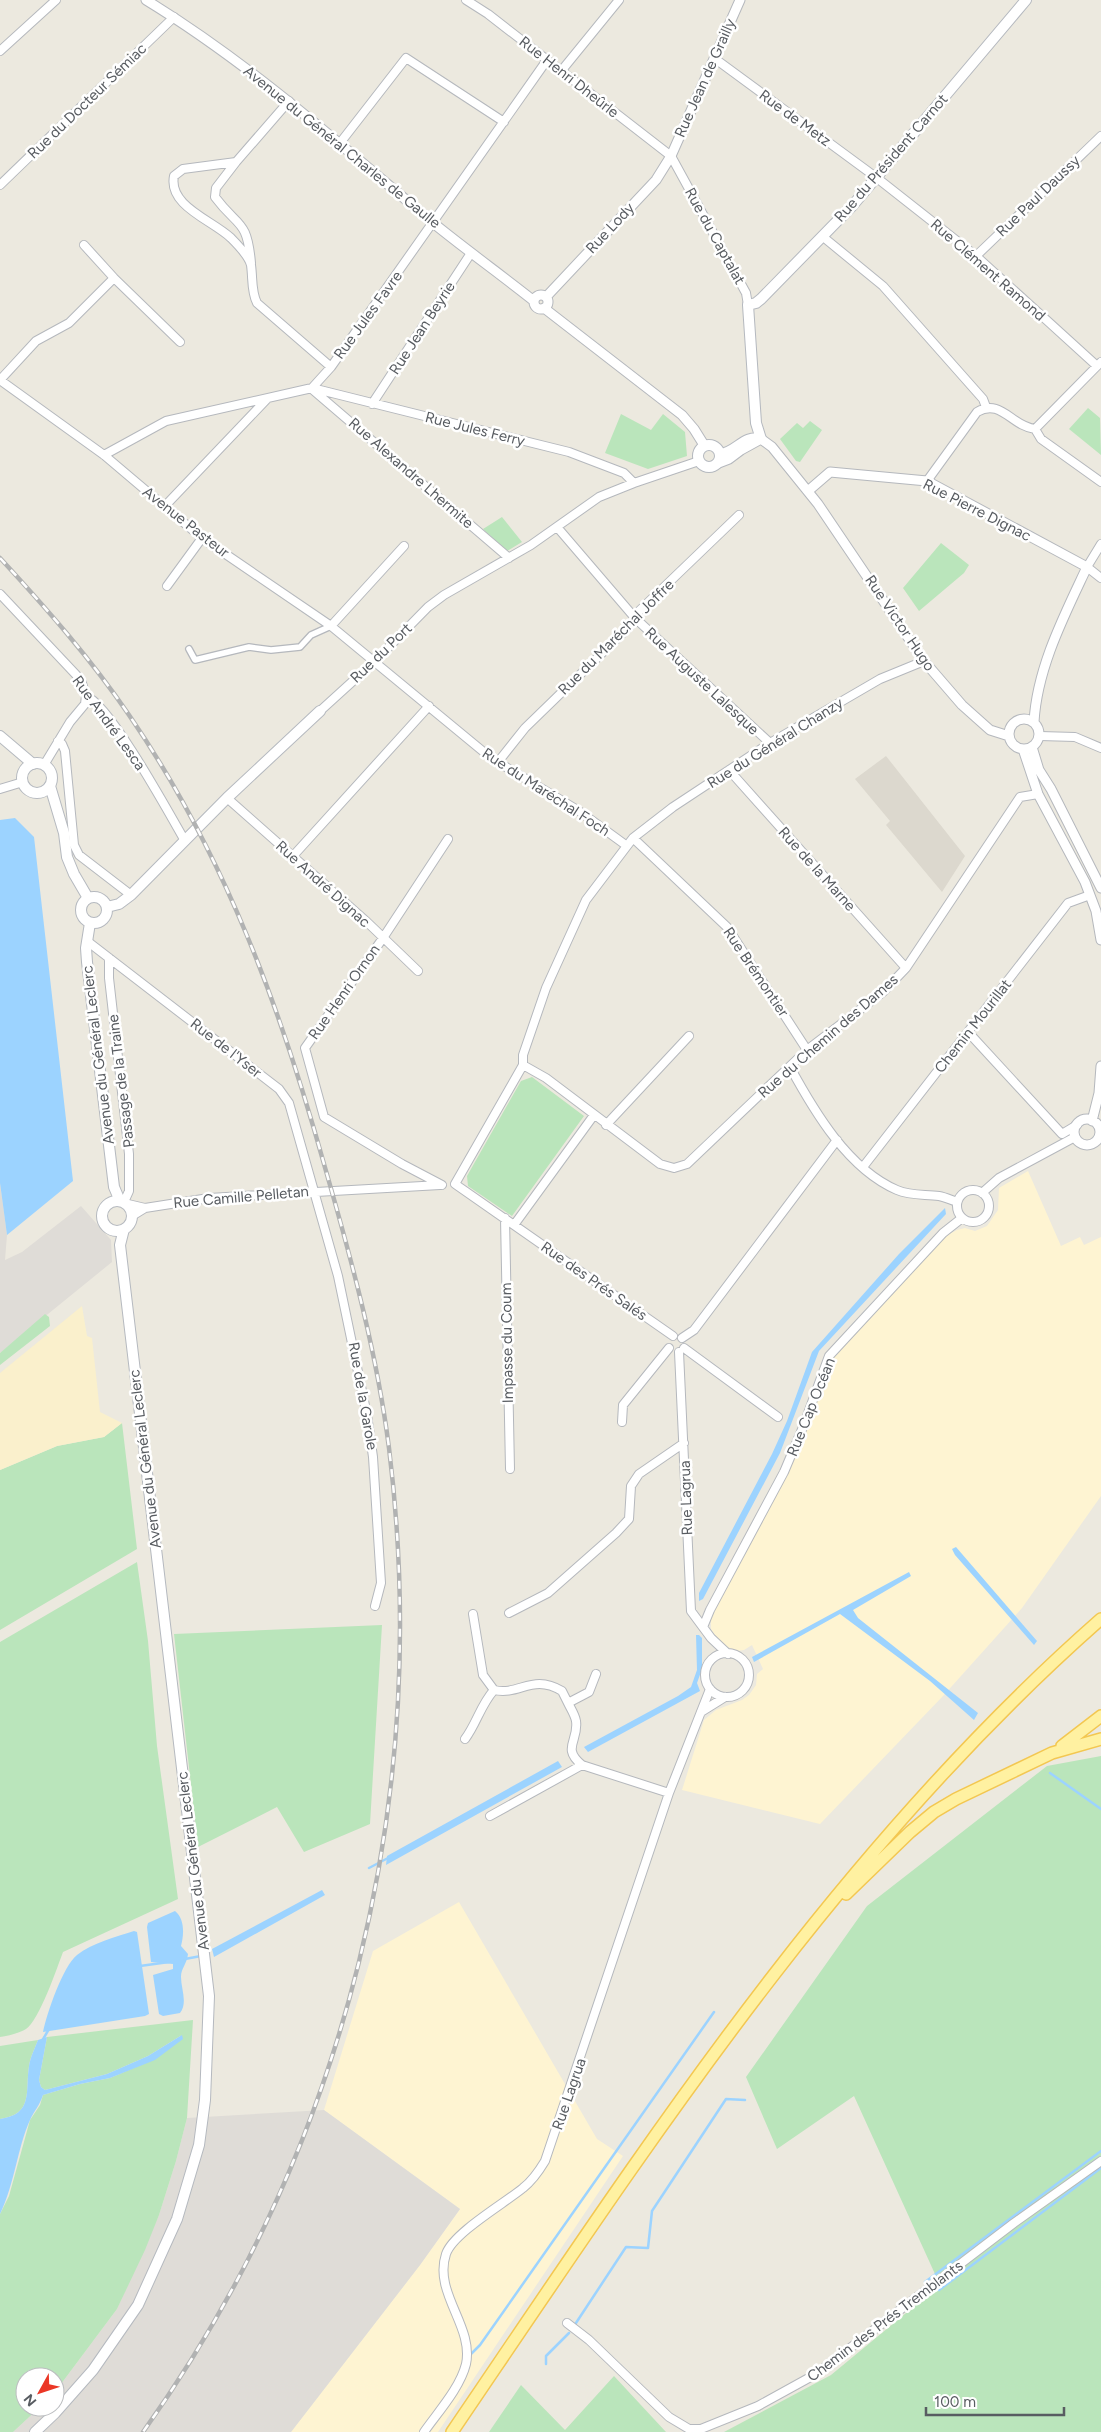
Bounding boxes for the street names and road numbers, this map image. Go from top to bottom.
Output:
street label: Rue Jean de Grailly [671,16,739,140]
street label: Rue Henri Dheûrle [516,32,622,122]
street label: Rue du Docteur Sémiac [24,40,150,162]
street label: Avenue du Général Charles de Gaulle [240,62,444,232]
street label: Rue de Metz [756,86,834,150]
street label: Rue du Président Carnot [830,90,952,226]
street label: Rue Paul Daussy [992,151,1084,240]
street label: Rue du Captalat [681,185,749,288]
street label: Rue Lody [582,199,638,257]
street label: Rue Clément Ramond [927,215,1049,325]
street label: Rue Jules Favre [330,267,406,363]
street label: Rue Jean Beyrie [385,278,459,378]
street label: Rue Jules Ferry [423,408,527,450]
street label: Rue Alexandre Lhermite [345,414,477,532]
street label: Rue Pierre Dignac [920,475,1034,545]
street label: Avenue Pasteur [139,483,233,561]
street label: Rue Victor Hugo [861,572,939,675]
street label: Rue du Maréchal Joffre [554,575,678,699]
street label: Rue du Port [347,619,416,687]
street label: Rue Auguste Lalesque [641,624,763,738]
street label: Rue André Lesca [69,672,149,774]
street label: Rue du Général Chanzy [704,694,846,792]
street label: Rue du Maréchal Foch [479,744,613,840]
street label: Rue de la Marne [775,823,859,915]
street label: Rue André Dignac [272,837,374,931]
street label: Rue Brémontier [719,924,793,1020]
street label: Rue Henri Ornon [305,941,383,1043]
street label: Avenue du Général Leclerc [78,965,118,1145]
street label: Rue du Chemin des Dames [754,970,902,1102]
street label: Chemin Mourillat [931,975,1015,1076]
street label: Passage de la Traine [104,1013,138,1149]
street label: Rue de l'Yser [187,1015,265,1081]
street label: Rue Camille Pelletan [172,1182,310,1212]
street label: Rue des Prés Salés [538,1238,650,1324]
street label: Impasse du Coum [497,1282,517,1404]
street label: Rue de la Garole [345,1341,381,1451]
street label: Rue Cap Océan [783,1355,839,1459]
street label: Avenue du Général Leclerc [125,1369,165,1549]
street label: Rue Lagrua [676,1460,696,1536]
street label: Avenue du Général Leclerc [173,1771,213,1951]
street label: Rue Lagrua [548,2056,590,2132]
street label: Chemin des Prés Tremblants [804,2257,966,2385]

